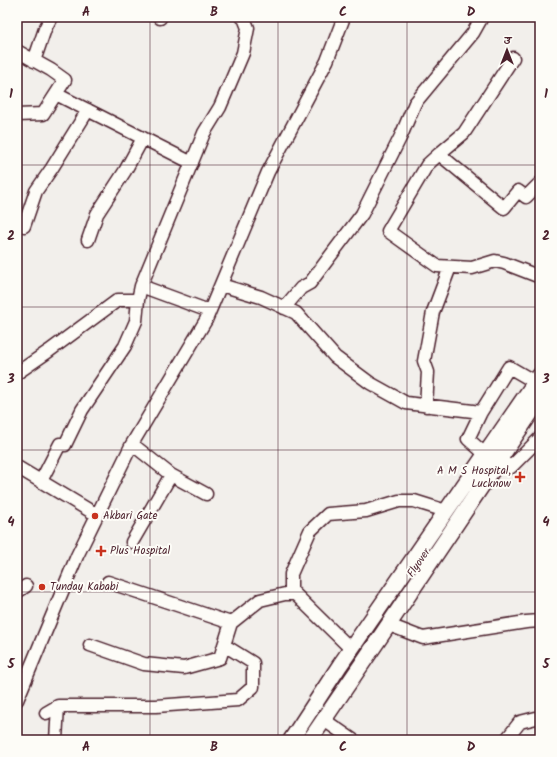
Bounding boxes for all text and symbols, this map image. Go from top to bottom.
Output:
text: A [82,2,90,23]
text: B [210,2,218,23]
text: C [339,2,347,23]
text: D [467,2,476,23]
north arrow [487,30,527,70]
text: उ [504,32,513,50]
text: 1 [9,84,13,105]
text: 1 [544,84,548,105]
text: 2 [7,226,15,247]
text: 2 [542,226,550,247]
text: 3 [6,369,15,390]
text: 3 [541,369,550,390]
place label: A M S Hospital, Lucknow [437,462,512,493]
marker: A M S Hospital, Lucknow [514,471,526,483]
place label: Akbari Gate [103,507,158,525]
marker: Akbari Gate [90,511,100,521]
text: 4 [7,512,15,533]
text: 4 [542,512,550,533]
place label: Plus Hospital [110,542,170,560]
street label: Flyover [403,544,436,581]
marker: Plus Hospital [95,545,107,557]
place label: Tunday Kababi [50,578,119,596]
marker: Tunday Kababi [37,582,47,592]
text: 5 [7,654,16,675]
text: 5 [542,654,551,675]
text: A [82,737,90,757]
text: B [210,737,218,757]
text: C [339,737,347,757]
text: D [467,737,476,757]

